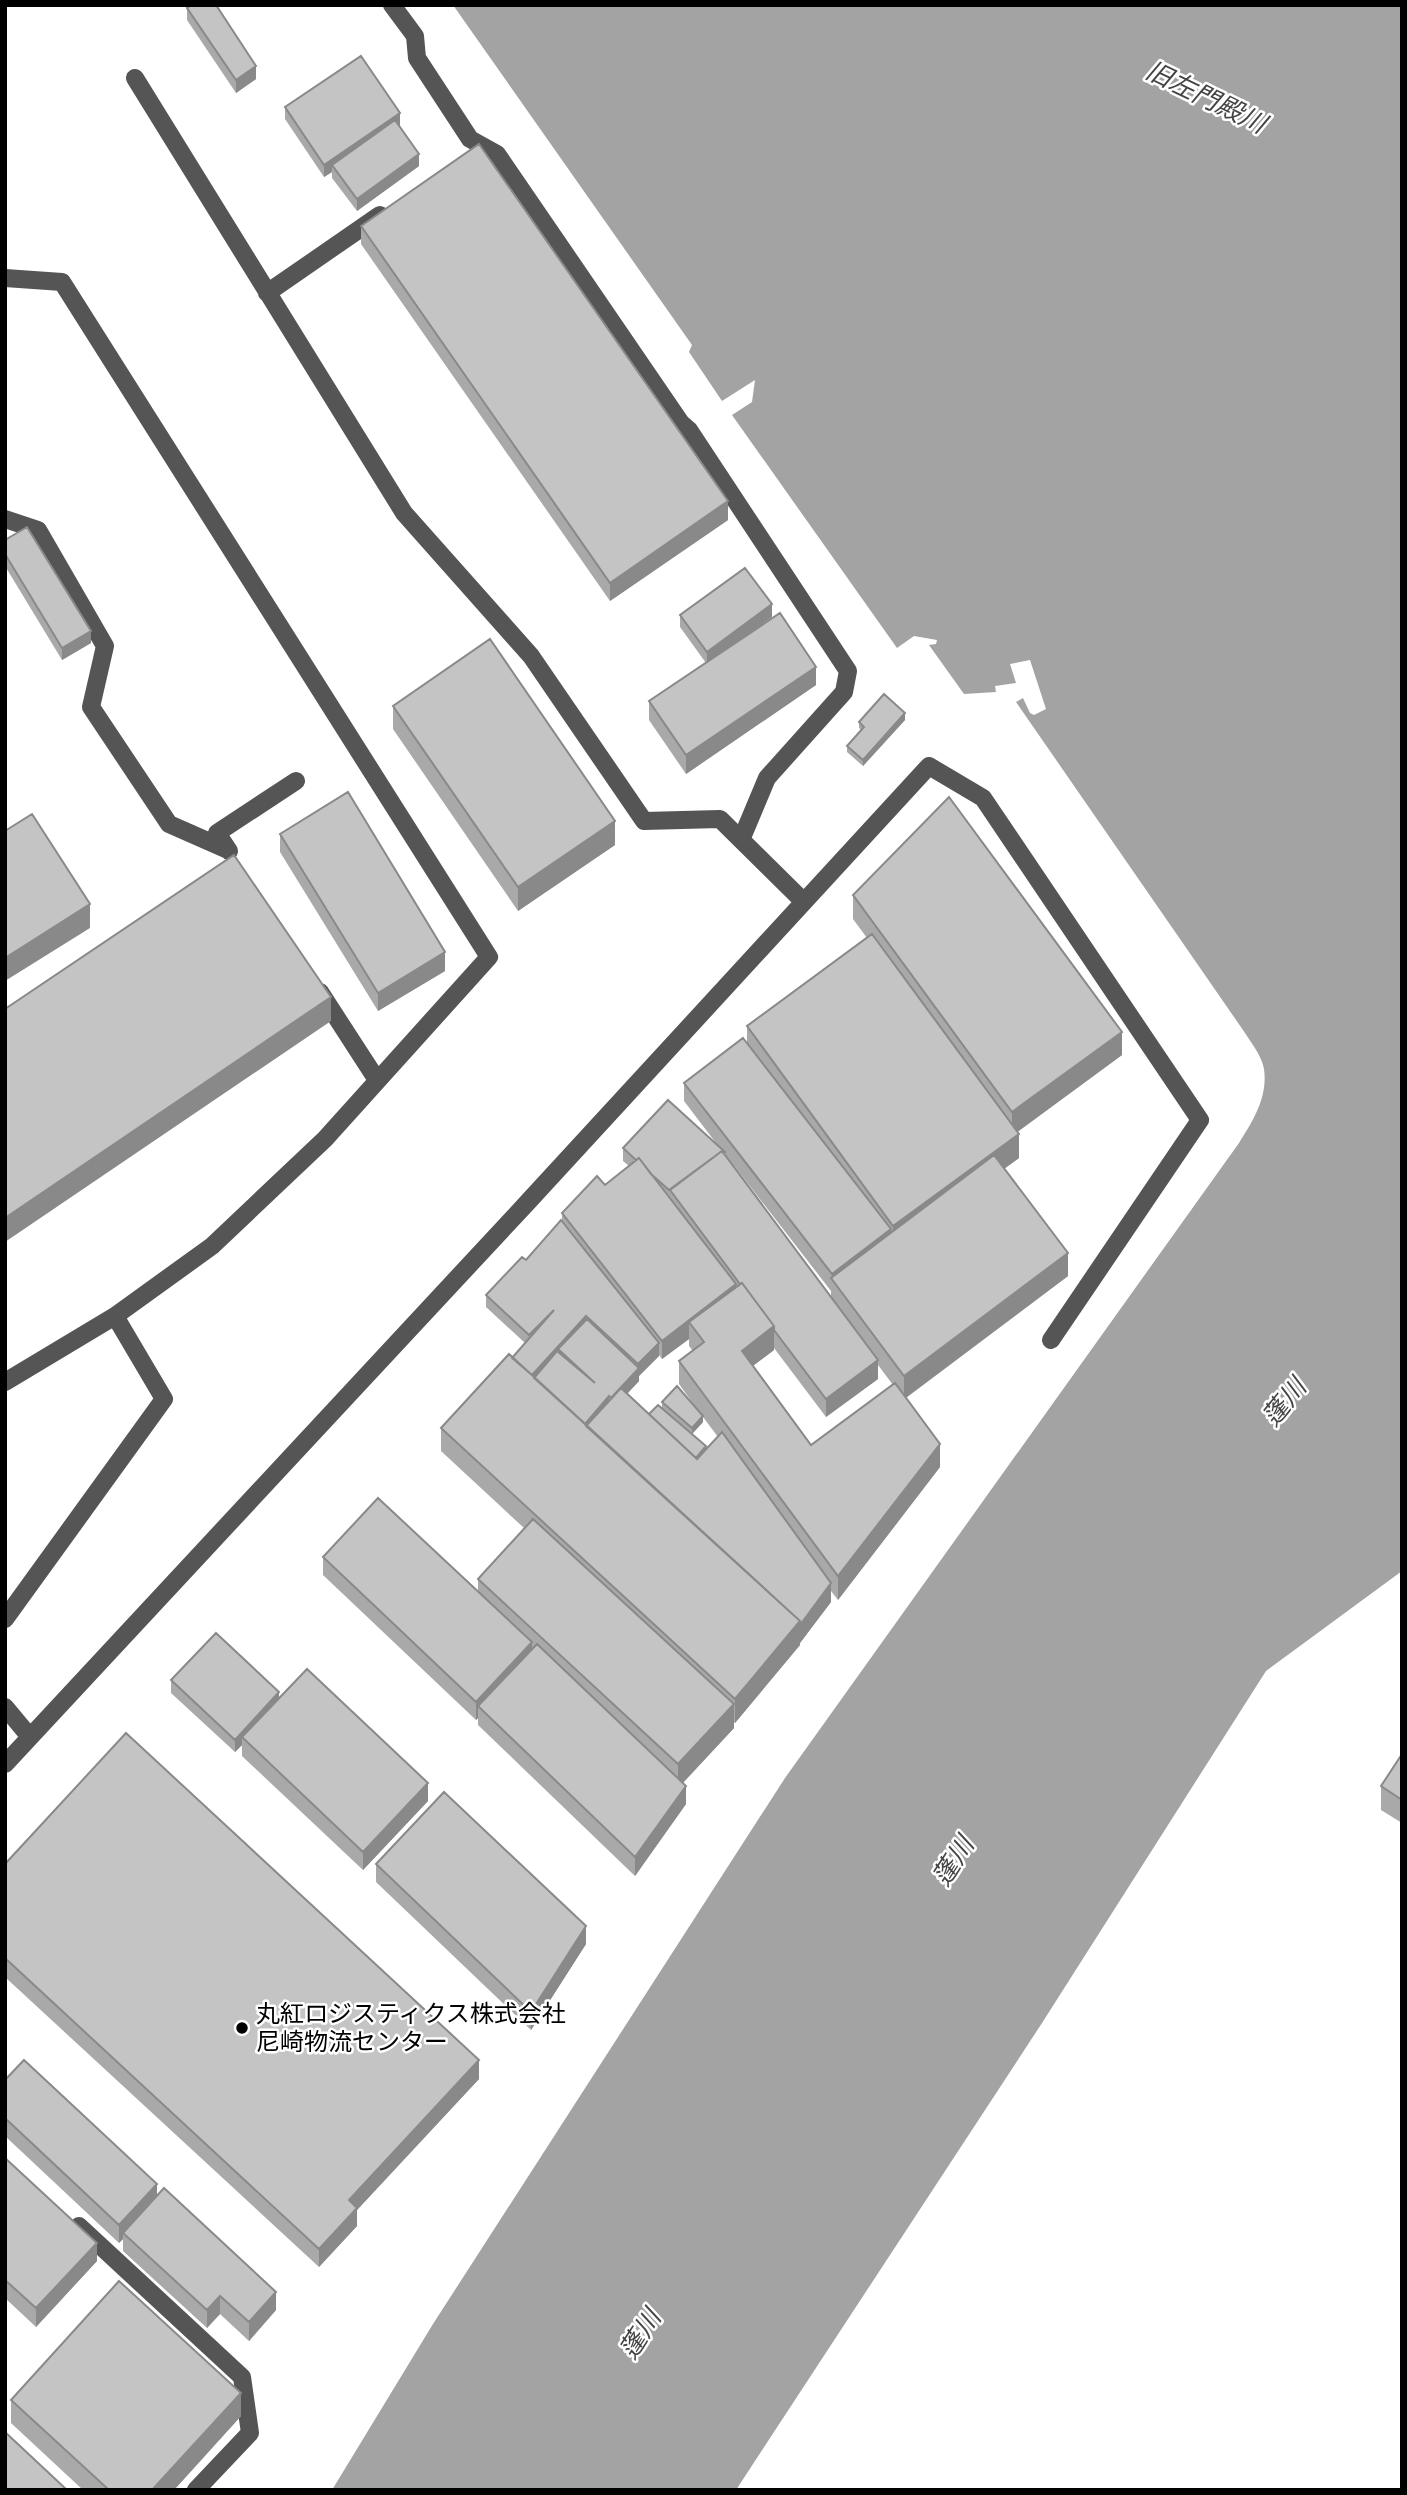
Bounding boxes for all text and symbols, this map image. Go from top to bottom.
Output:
water label: 旧左門殿川 [1141,55,1274,141]
water label: 蓬川 [1256,1370,1315,1432]
water label: 蓬川 [926,1829,982,1892]
place label: 丸紅ロジスティクス株式会社 尼崎物流センター [256,2000,566,2056]
marker: 丸紅ロジスティクス株式会社 尼崎物流センター [234,2020,250,2036]
water label: 蓬川 [613,2302,669,2365]

